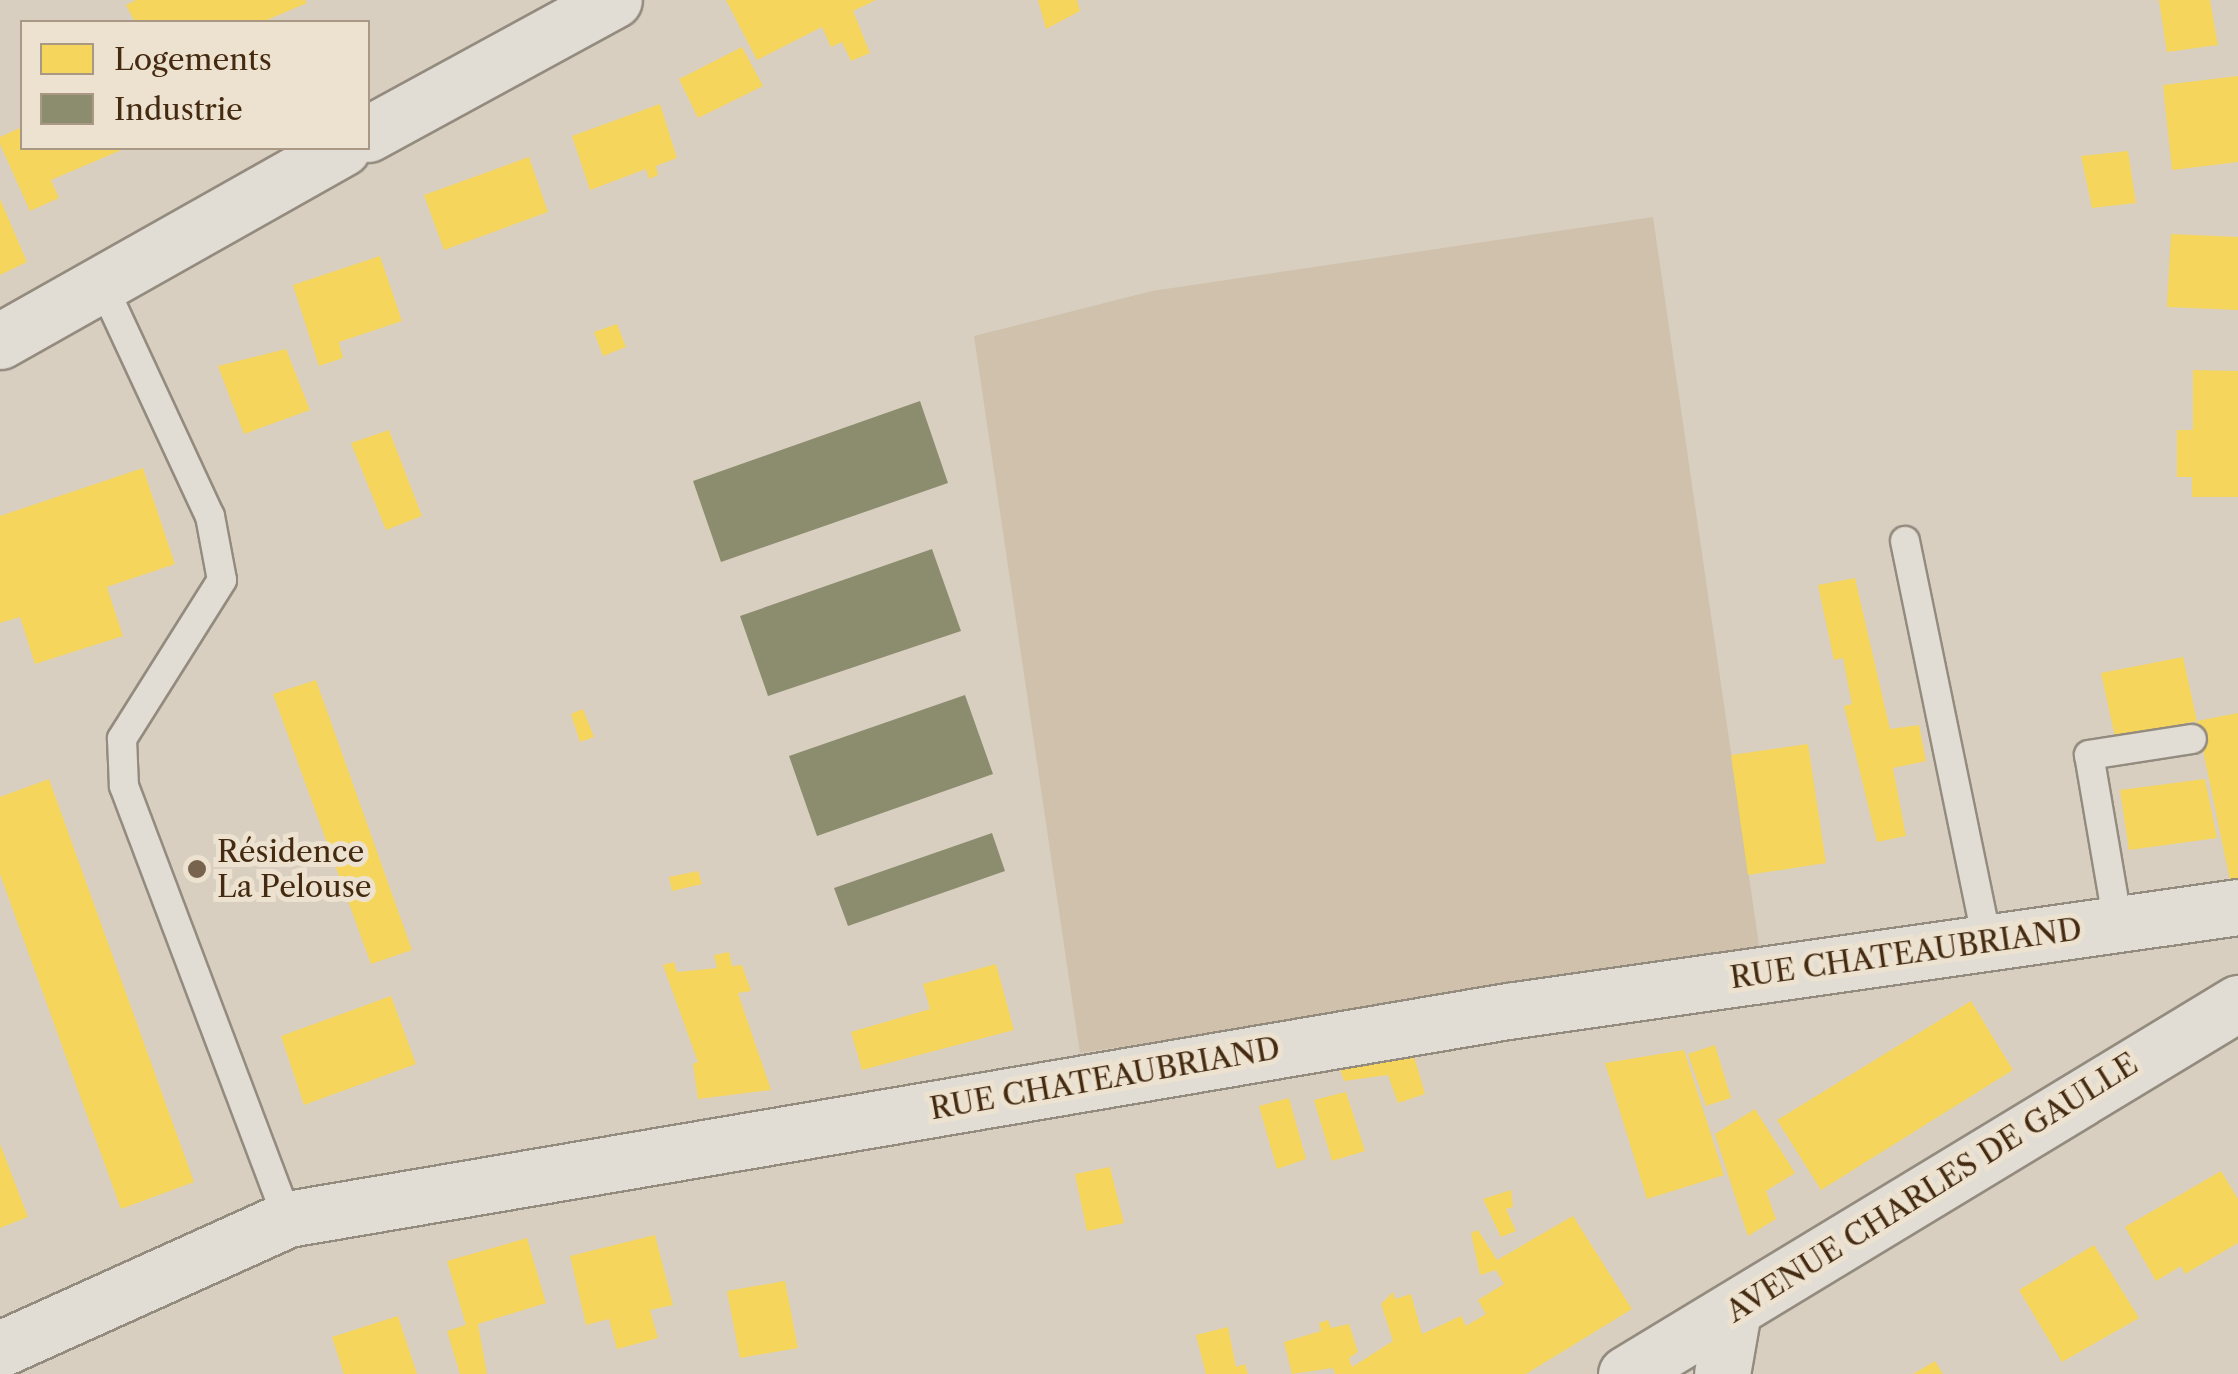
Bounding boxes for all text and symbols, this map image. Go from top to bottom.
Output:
legend [20,20,370,150]
text: Logements [114,41,272,78]
text: Industrie [114,91,243,128]
place label: Résidence La Pelouse [217,834,372,904]
marker: Résidence La Pelouse [186,858,208,880]
street label: RUE CHATEAUBRIAND [1728,911,2084,997]
street label: RUE CHATEAUBRIAND [927,1030,1283,1128]
street label: AVENUE CHARLES DE GAULLE [1720,1046,2144,1330]

